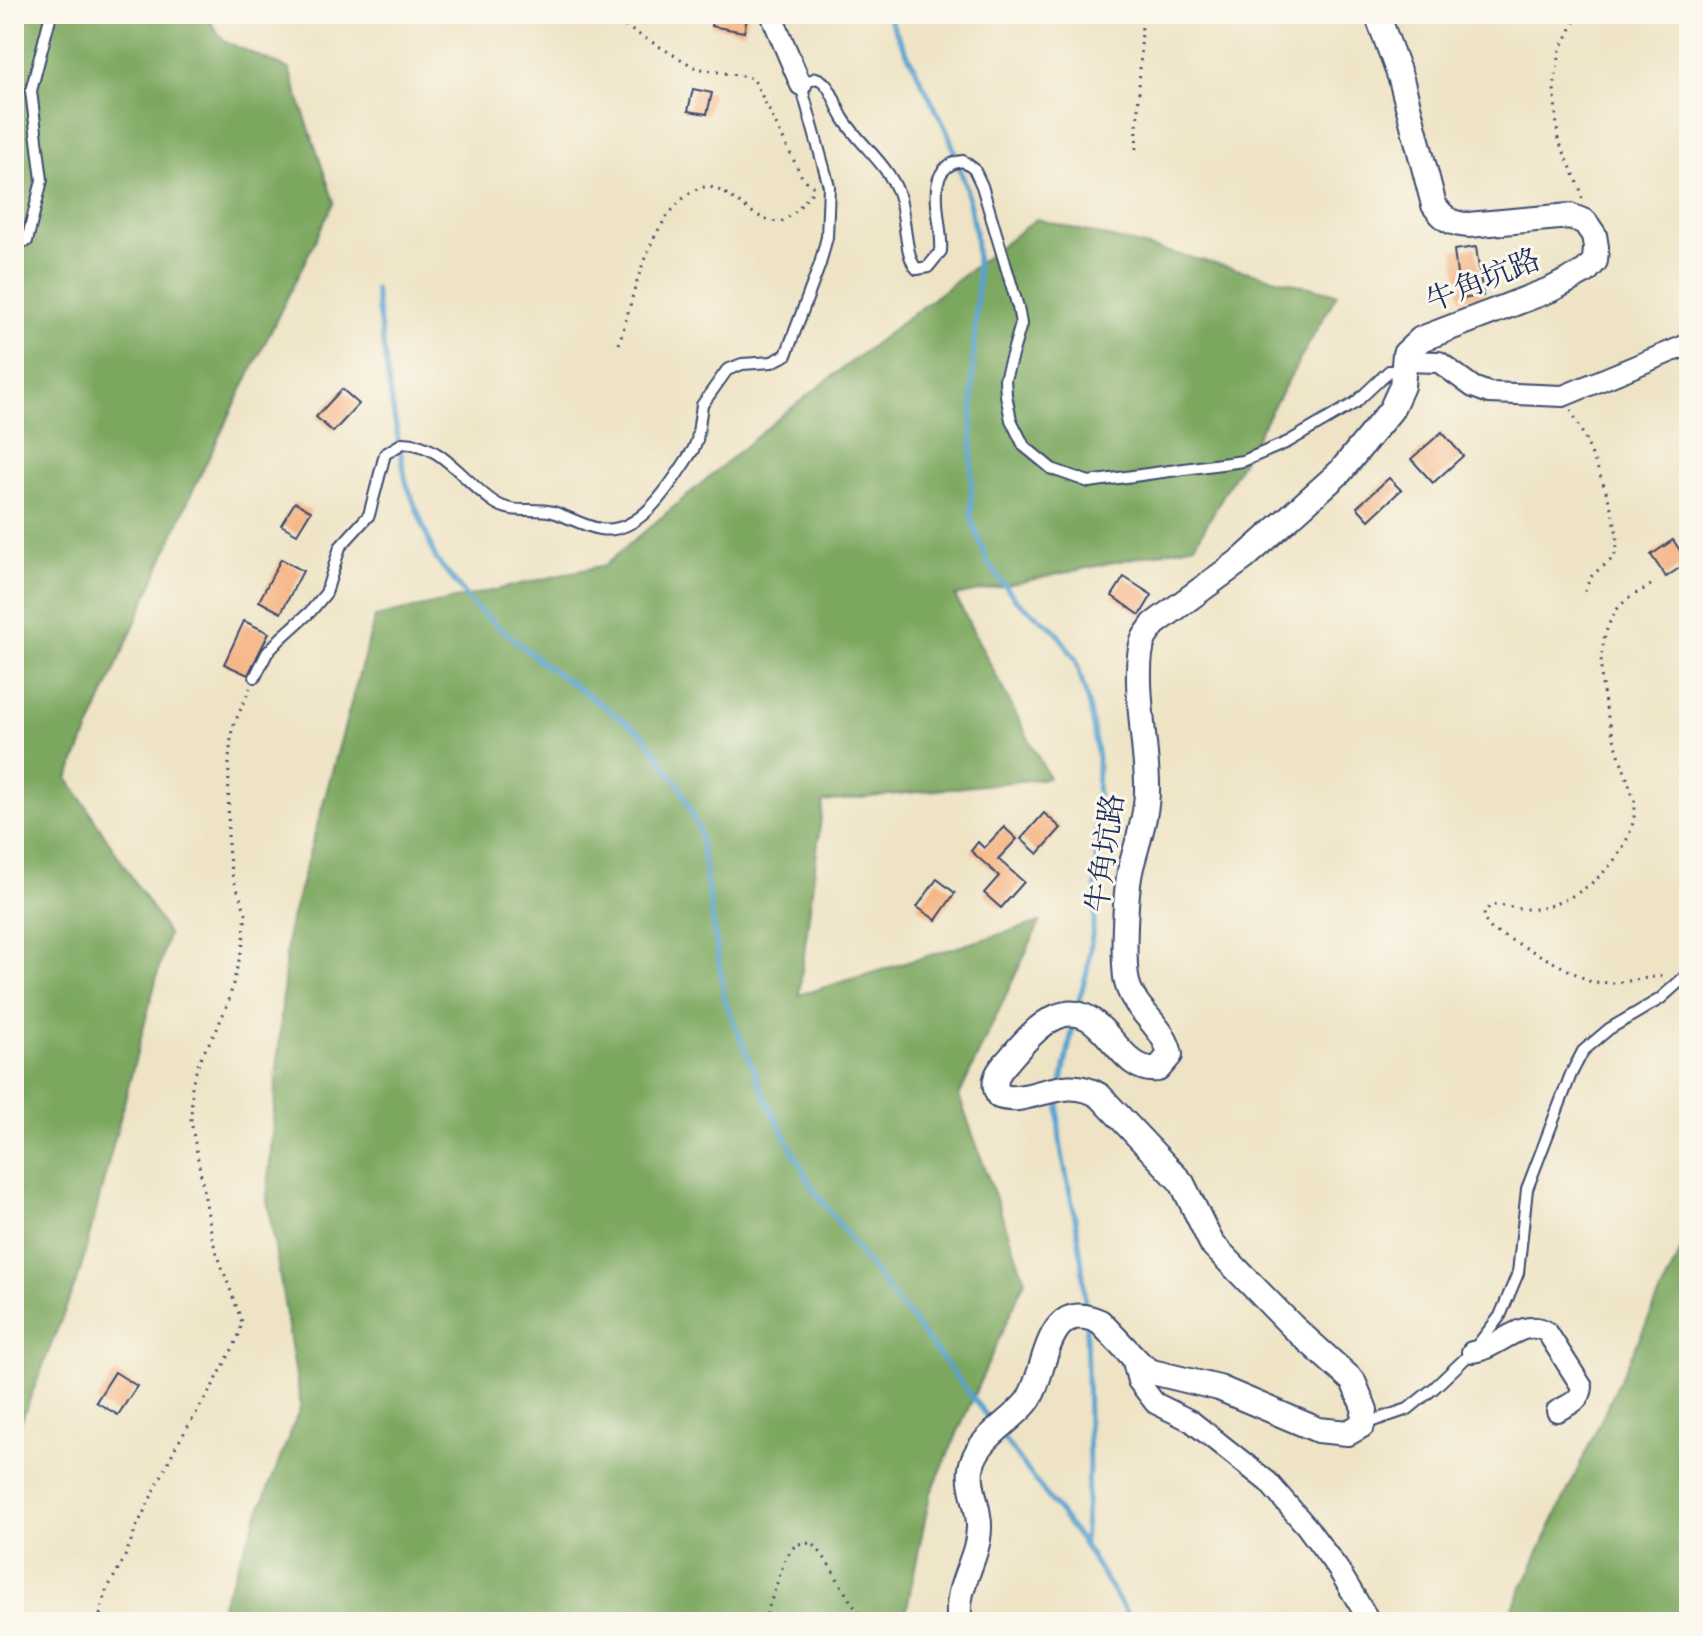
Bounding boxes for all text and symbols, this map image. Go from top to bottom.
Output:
street label: 牛角坑路 [1419,236,1546,322]
street label: 牛角坑路 [1074,790,1134,915]

